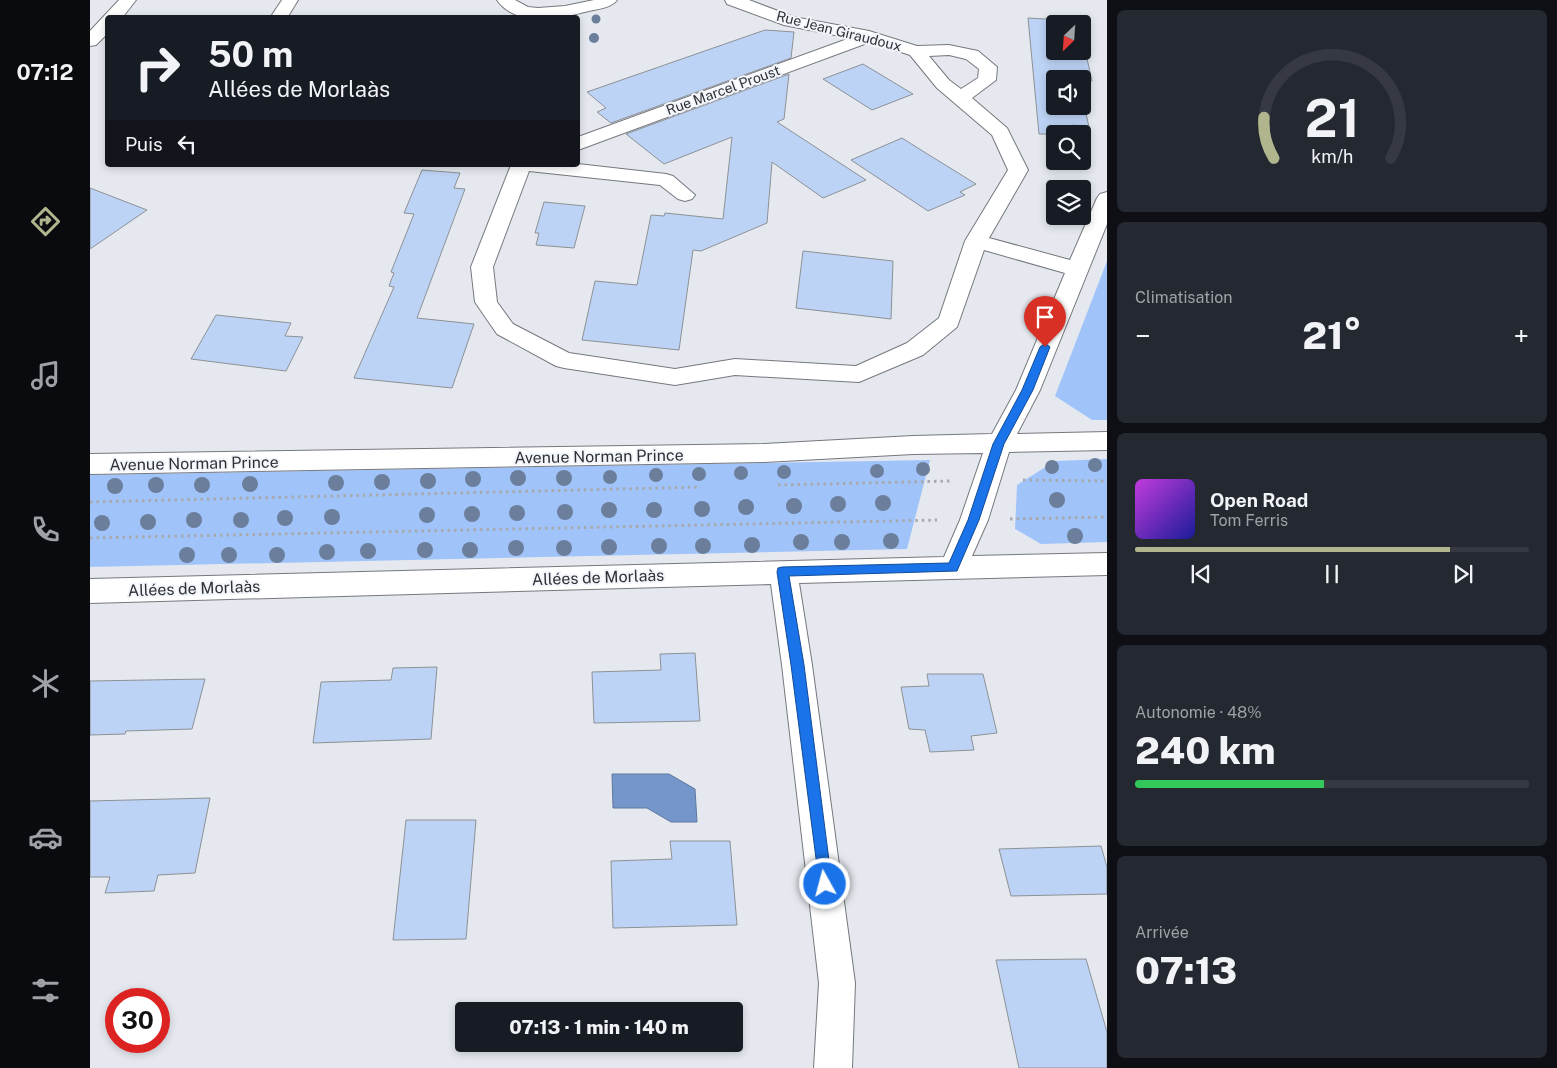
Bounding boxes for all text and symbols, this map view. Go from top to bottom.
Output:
street label: Rue Jean Giraudoux [775,8,903,54]
north arrow [1046,15,1091,60]
map controls [1046,15,1091,225]
text: 50 m [208,34,293,75]
icon: right [125,35,190,100]
text: 07:12 [17,59,73,85]
street label: Rue Marcel Proust [664,62,782,118]
button: sound [1046,70,1091,115]
text: Allées de Morlaàs [208,76,390,102]
text: 21 [1304,88,1360,149]
button: search [1046,125,1091,170]
icon: left [173,130,201,158]
text: Puis [125,133,163,155]
text: km/h [1311,146,1353,167]
button: layers [1046,180,1091,225]
icon: directions [28,204,63,239]
text: Climatisation [1135,288,1232,307]
pin [1024,296,1066,347]
icon: arrive [1031,303,1059,331]
text: 21° [1302,313,1362,358]
text: − [1135,319,1151,352]
text: + [1513,319,1529,352]
icon: music [28,358,63,393]
street label: Avenue Norman Prince [514,446,684,467]
street label: Avenue Norman Prince [109,453,279,474]
text: Open Road [1210,489,1308,511]
text: Tom Ferris [1210,511,1288,530]
icon: phone [28,512,63,547]
icon: previous [1187,560,1215,588]
icon: pause [1318,560,1346,588]
icon: next [1449,560,1477,588]
street label: Allées de Morlaàs [532,566,665,589]
street label: Allées de Morlaàs [128,577,261,600]
icon: climate [28,666,63,701]
text: Autonomie · 48% [1135,703,1262,722]
text: 240 km [1135,728,1275,773]
icon: car [28,820,63,855]
position arrow [798,857,850,909]
text: Arrivée [1135,923,1189,942]
text: 07:13 [1135,948,1237,993]
icon: filters [28,973,63,1008]
speed limit sign: 30 [105,988,170,1053]
text: 07:13 · 1 min · 140 m [509,1016,689,1038]

